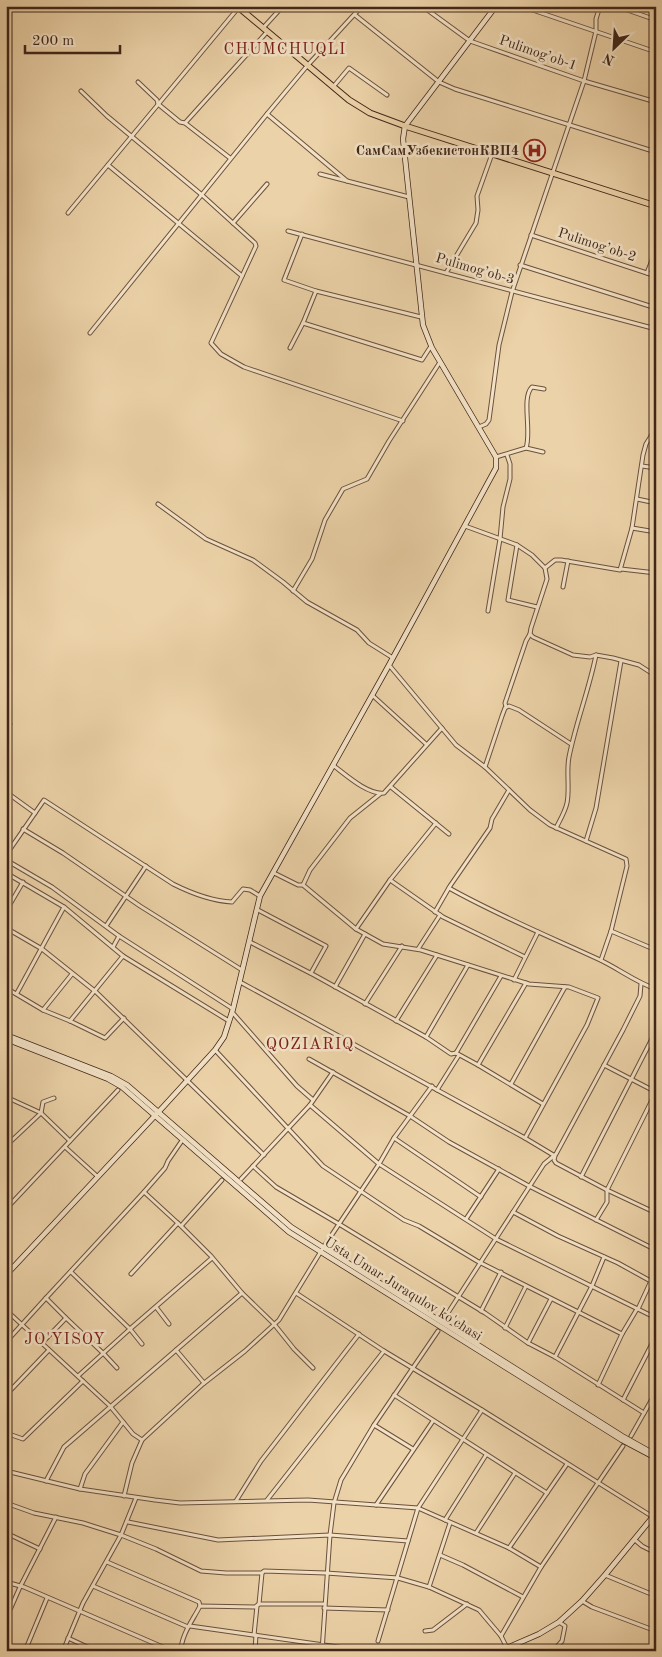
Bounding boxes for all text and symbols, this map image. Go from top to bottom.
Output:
scale bar [25,22,120,54]
north arrow [590,22,640,72]
street label: Pulimog’ob-1 [497,33,579,73]
text: 200 m [32,34,74,49]
district label: CHUMCHUQLI [224,42,346,58]
text: N [601,50,617,67]
hospital icon: СамСамУзбекистонКВП4 [523,139,547,163]
place label: СамСамУзбекистонКВП4 [356,144,519,158]
street label: Pulimog’ob-2 [556,226,638,264]
street label: Pulimog’ob-3 [434,251,516,287]
district label: QOZIARIQ [266,1037,354,1053]
street label: Usta Umar Juraqulov ko'chasi [322,1235,485,1344]
district label: JO'YISOY [24,1332,106,1348]

